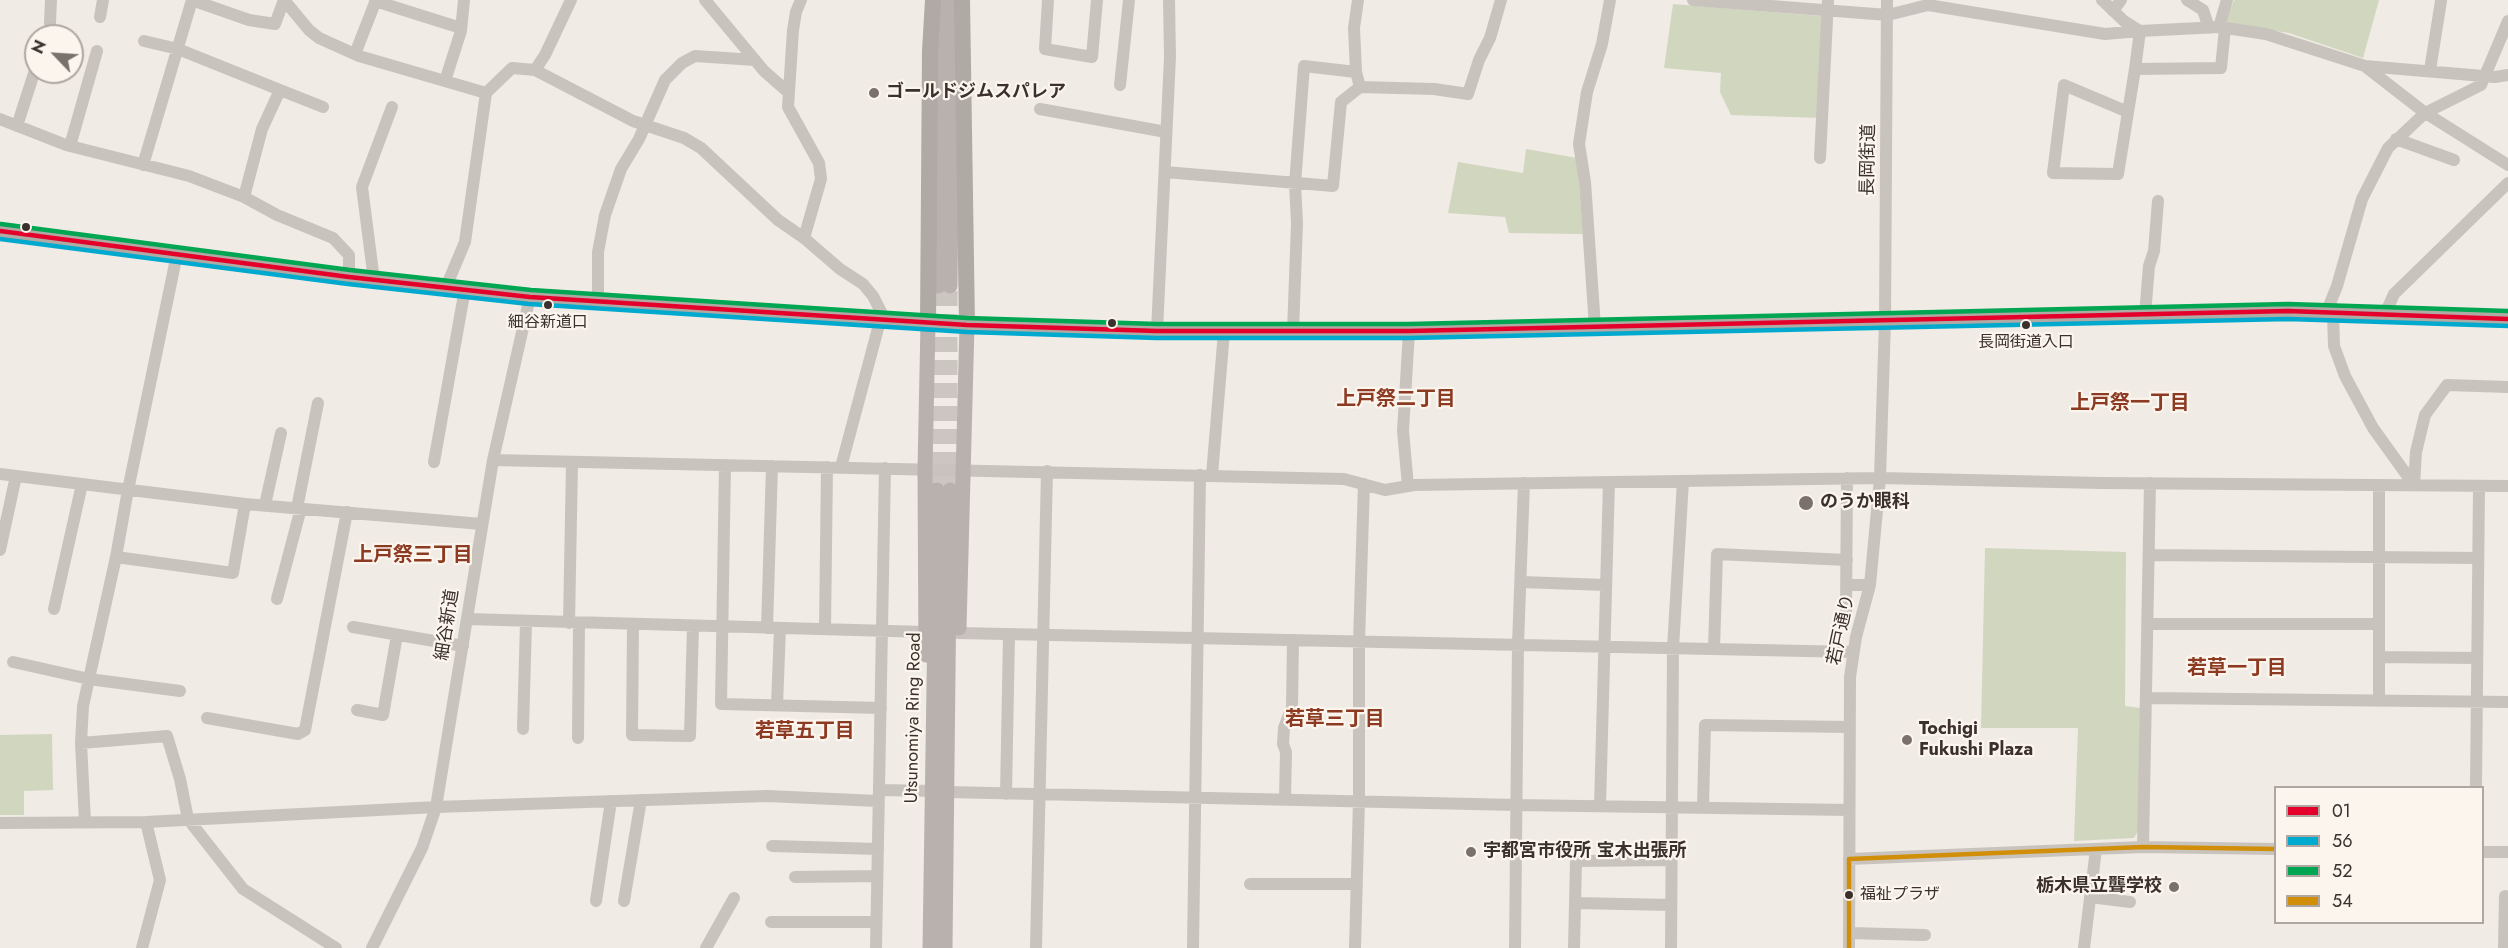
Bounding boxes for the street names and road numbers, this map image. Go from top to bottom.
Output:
street label: 長岡街道 [1858,124,1880,196]
street label: 細谷新道 [432,588,464,662]
street label: 若戸通り [1824,593,1860,667]
street label: Utsunomiya Ring Road [902,632,926,804]

